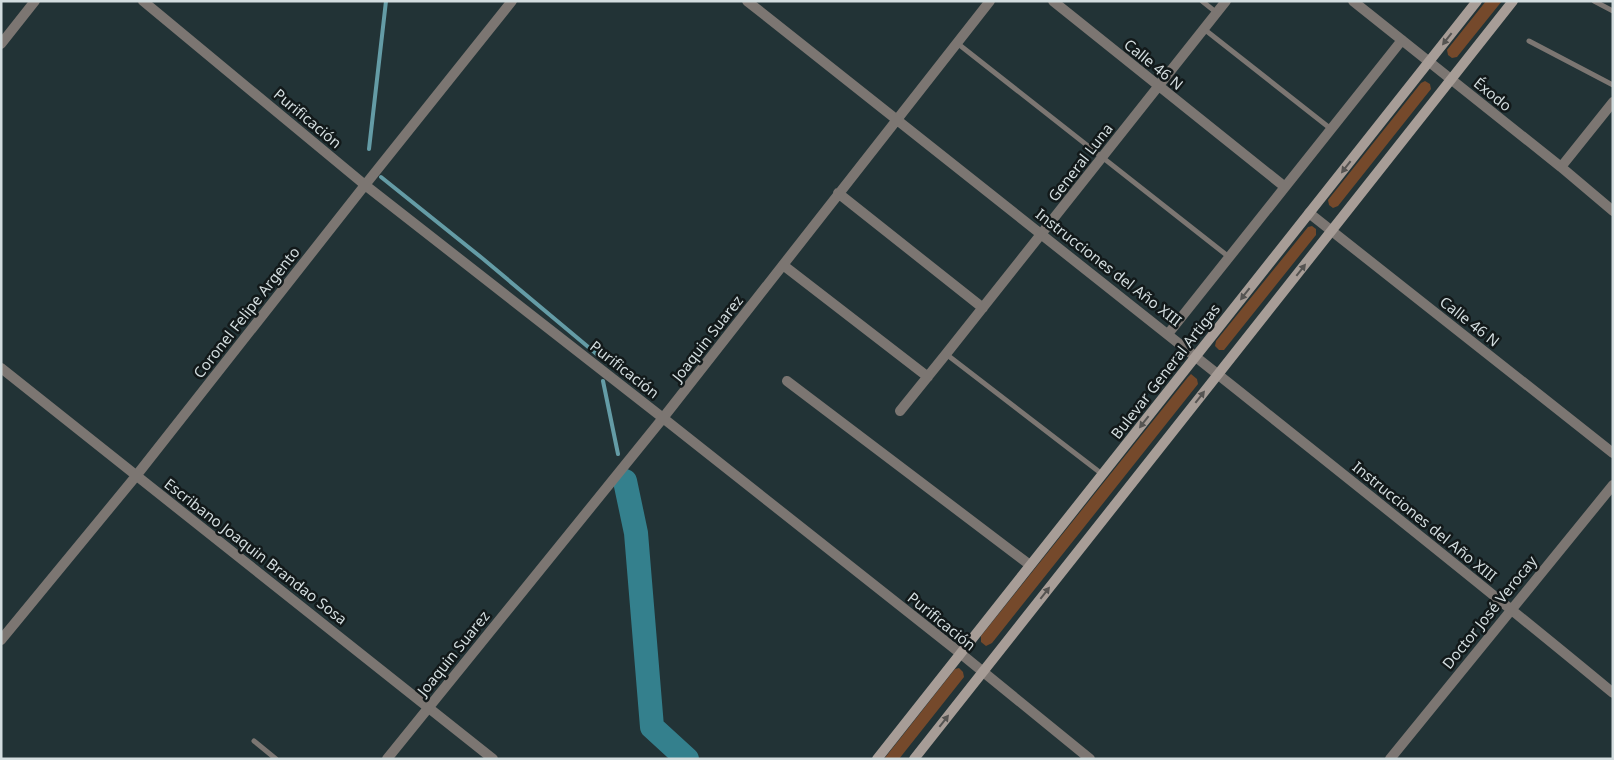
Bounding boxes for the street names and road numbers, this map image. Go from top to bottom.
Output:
street label: Calle 46 N [1120,34,1188,94]
street label: Éxodo [1470,73,1516,115]
street label: Purificación [270,84,346,152]
street label: General Luna [1043,119,1117,205]
street label: Instrucciones del Año XIII [1032,204,1186,330]
street label: Coronel Felipe Argento [188,242,304,382]
street label: Joaquin Suarez [666,291,747,387]
street label: Calle 46 N [1436,291,1504,351]
street label: Bulevar General Artigas [1106,299,1224,443]
street label: Purificación [586,336,664,402]
street label: Instrucciones del Año XIII [1349,457,1501,585]
street label: Escribano Joaquin Brandao Sosa [161,473,351,629]
street label: Doctor José Verocay [1437,551,1541,673]
street label: Purificación [904,587,980,655]
street label: Joaquin Suarez [411,606,494,701]

